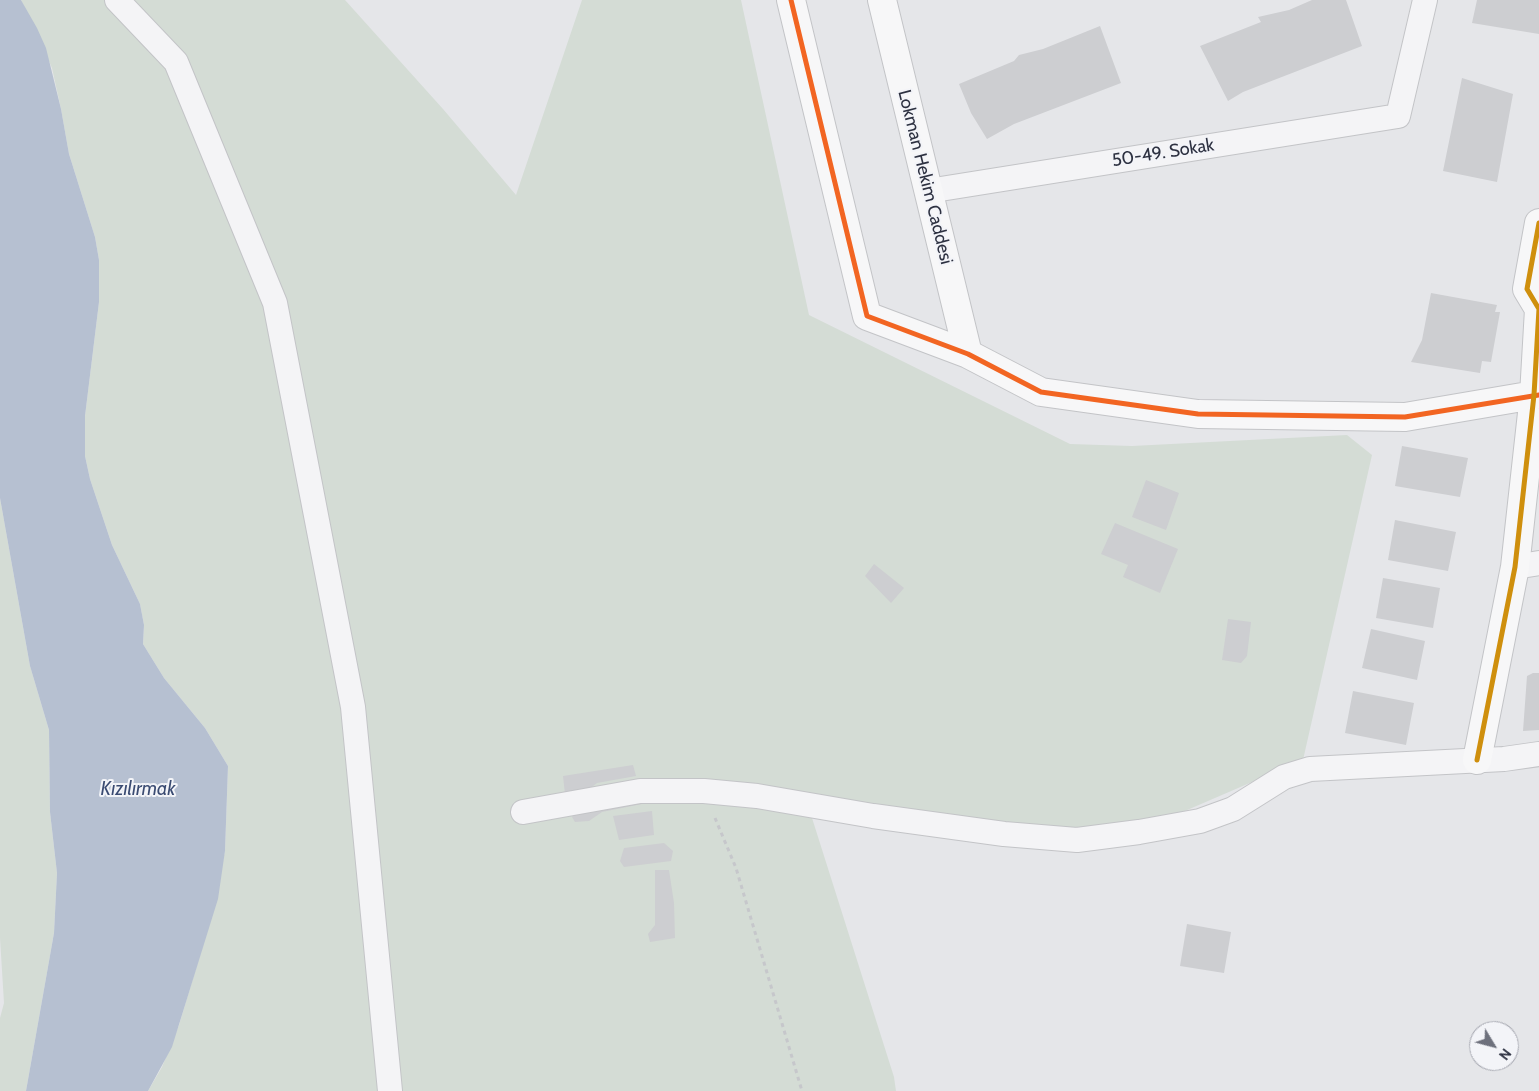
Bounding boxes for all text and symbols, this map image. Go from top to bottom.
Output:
street label: Lokman Hekim Caddesi [893,88,957,266]
street label: 50-49. Sokak [1110,134,1216,172]
water label: Kızılırmak [101,778,175,800]
north arrow [1469,1021,1519,1071]
text: N [1495,1045,1515,1064]

